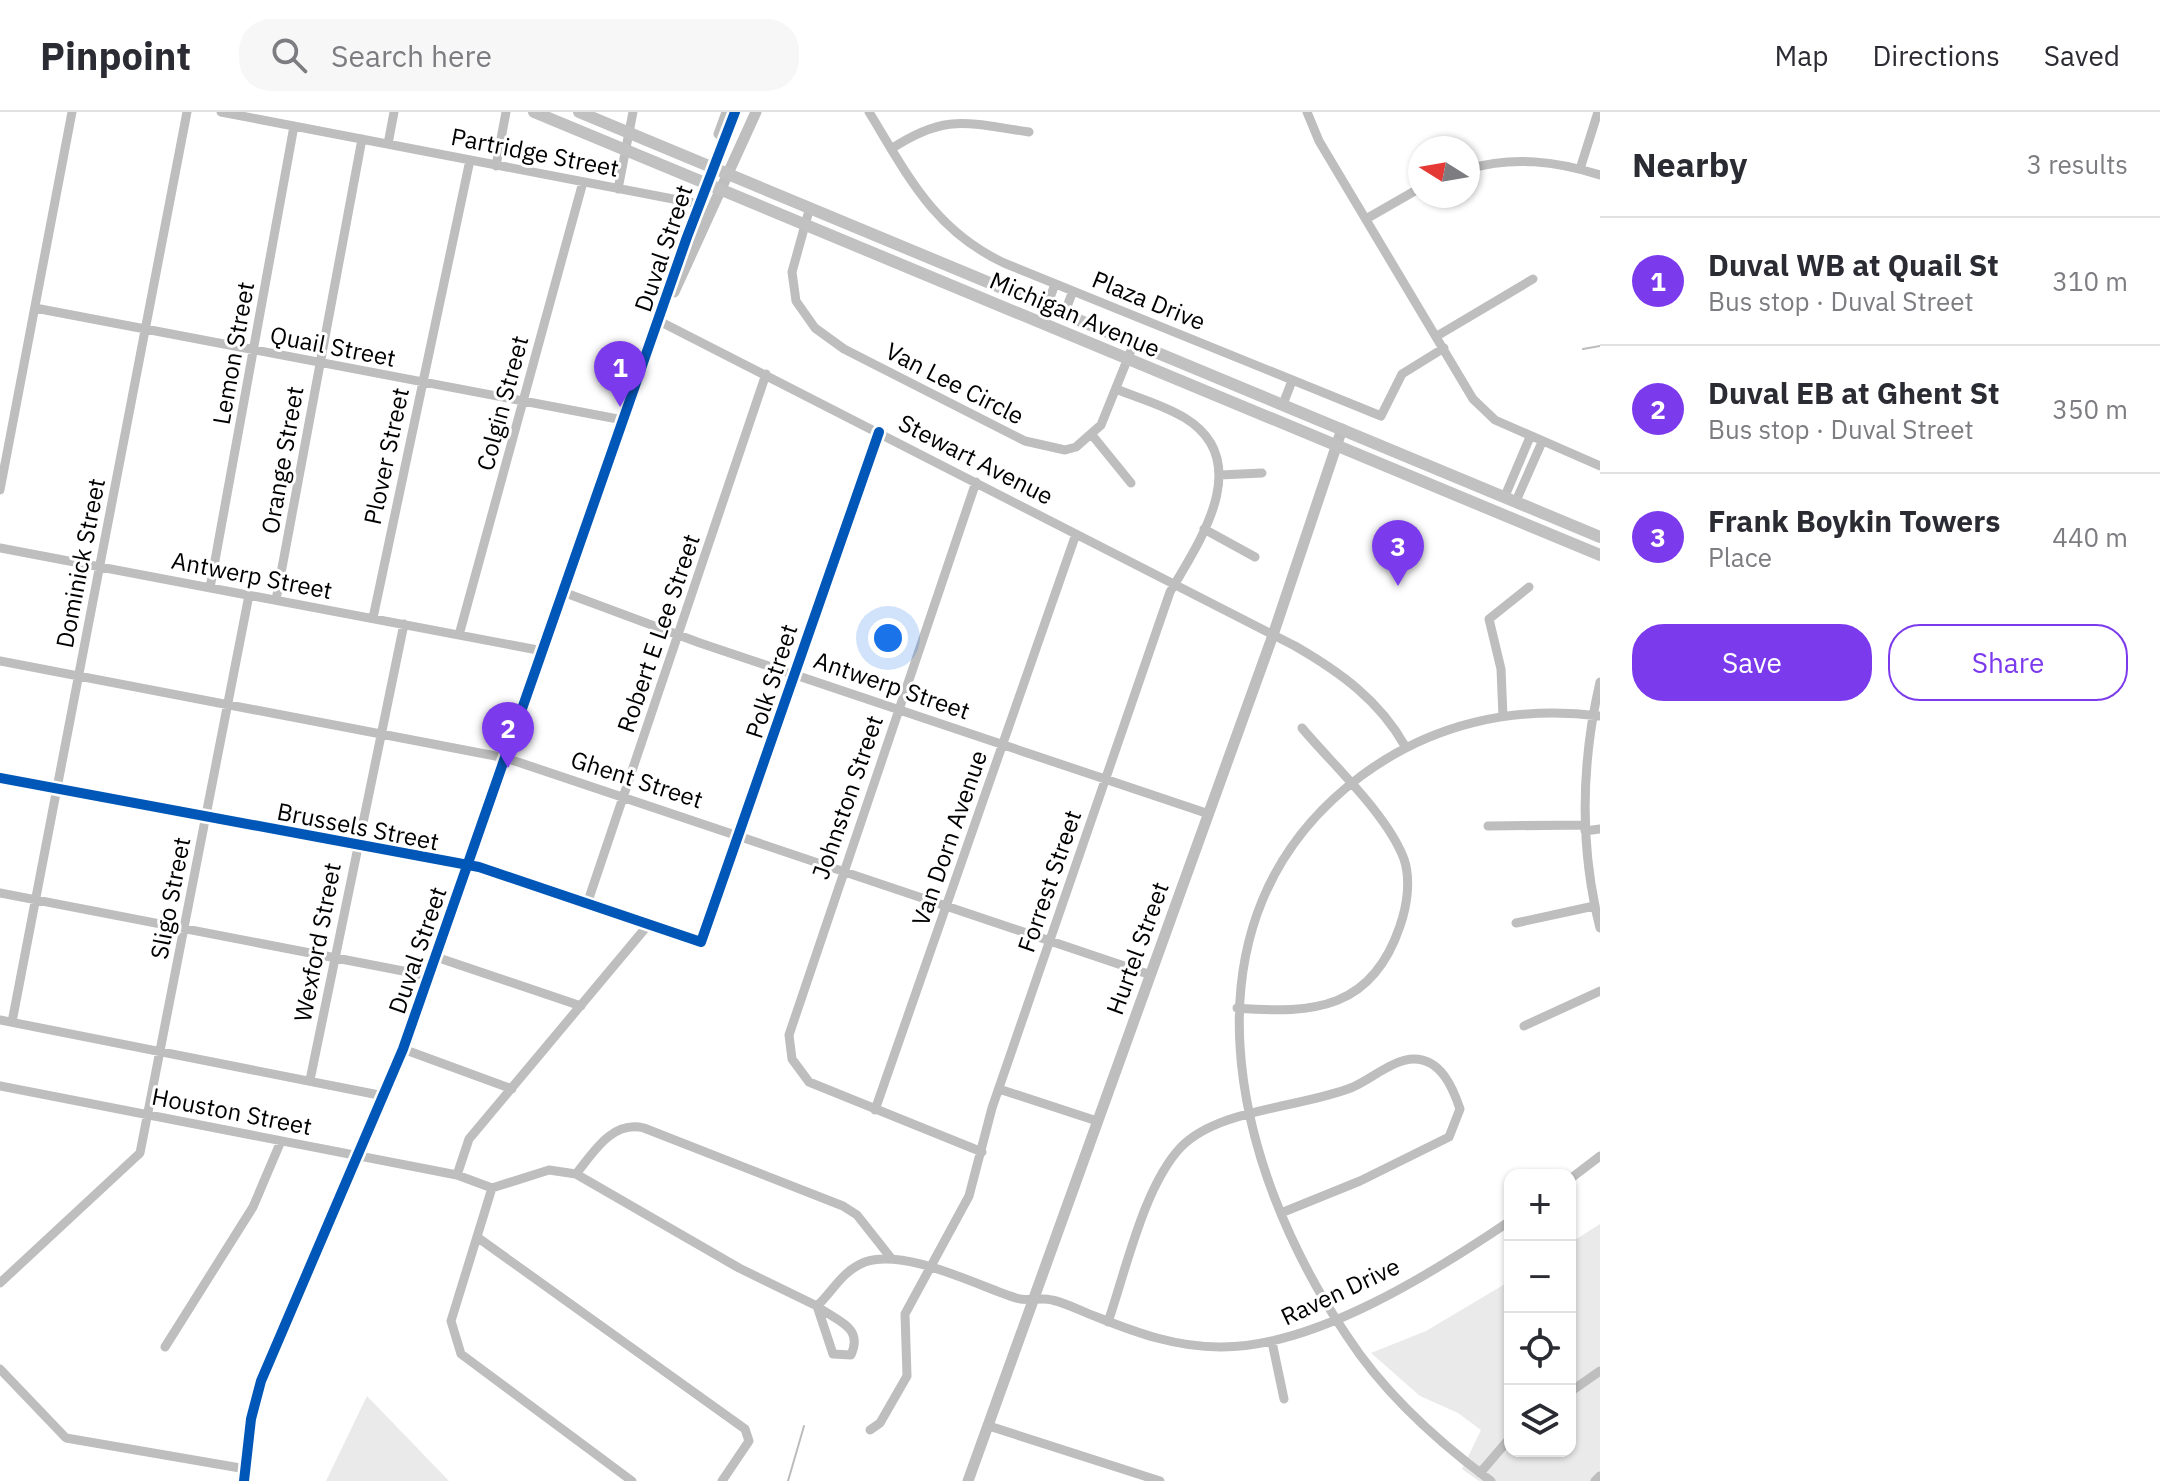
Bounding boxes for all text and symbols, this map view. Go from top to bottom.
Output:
search box [239,19,799,91]
text: Pinpoint [40,31,191,80]
icon: search [267,33,311,77]
text: Search here [331,36,492,75]
text: Map [1774,37,1828,74]
text: Directions [1872,37,2000,74]
text: Saved [2044,37,2120,74]
street label: Partridge Street [448,120,622,184]
north arrow [1408,136,1480,208]
text: Nearby [1632,142,1747,186]
text: 3 results [2026,147,2128,181]
street label: Duval Street [626,180,700,316]
text: Duval WB at Quail St [1708,245,1999,284]
street label: Plaza Drive [1088,263,1210,337]
street label: Michigan Avenue [985,264,1165,364]
text: 1 [1650,264,1666,298]
text: 310 m [2052,264,2128,298]
street label: Lemon Street [205,279,261,427]
text: Bus stop · Duval Street [1708,284,1974,318]
street label: Quail Street [267,318,399,374]
street label: Colgin Street [469,332,535,474]
street label: Van Lee Circle [880,334,1030,432]
pin: 1 [594,341,646,407]
text: Duval EB at Ghent St [1708,373,1999,412]
street label: Orange Street [253,384,311,536]
street label: Plover Street [356,384,416,528]
text: 2 [1650,392,1666,426]
text: 350 m [2052,392,2128,426]
street label: Stewart Avenue [893,406,1059,512]
text: Bus stop · Duval Street [1708,412,1974,446]
street label: Dominick Street [48,475,112,651]
text: Frank Boykin Towers [1708,501,2000,540]
pin: 3 [1372,520,1424,586]
text: 3 [1650,520,1666,554]
text: 440 m [2052,520,2128,554]
street label: Robert E Lee Street [609,530,707,736]
text: Place [1708,540,1772,574]
street label: Antwerp Street [169,544,335,606]
your location [868,618,908,658]
street label: Polk Street [738,620,804,742]
button: Save [1632,624,1872,701]
button: Share [1888,624,2128,701]
street label: Antwerp Street [810,643,974,727]
pin: 2 [482,702,534,768]
street label: Johnston Street [804,711,890,883]
street label: Ghent Street [567,743,707,815]
street label: Van Dorn Avenue [904,746,994,930]
street label: Brussels Street [274,795,442,857]
street label: Forrest Street [1010,806,1088,956]
street label: Sligo Street [142,834,198,962]
street label: Wexford Street [286,860,348,1024]
street label: Hurtel Street [1098,877,1176,1019]
street label: Duval Street [380,882,454,1018]
street label: Houston Street [149,1080,315,1142]
map controls [1504,1169,1576,1457]
button: + [1504,1169,1576,1241]
button: − [1504,1241,1576,1313]
street label: Raven Drive [1275,1250,1405,1332]
button: locate [1504,1313,1576,1385]
button: layers [1504,1385,1576,1457]

